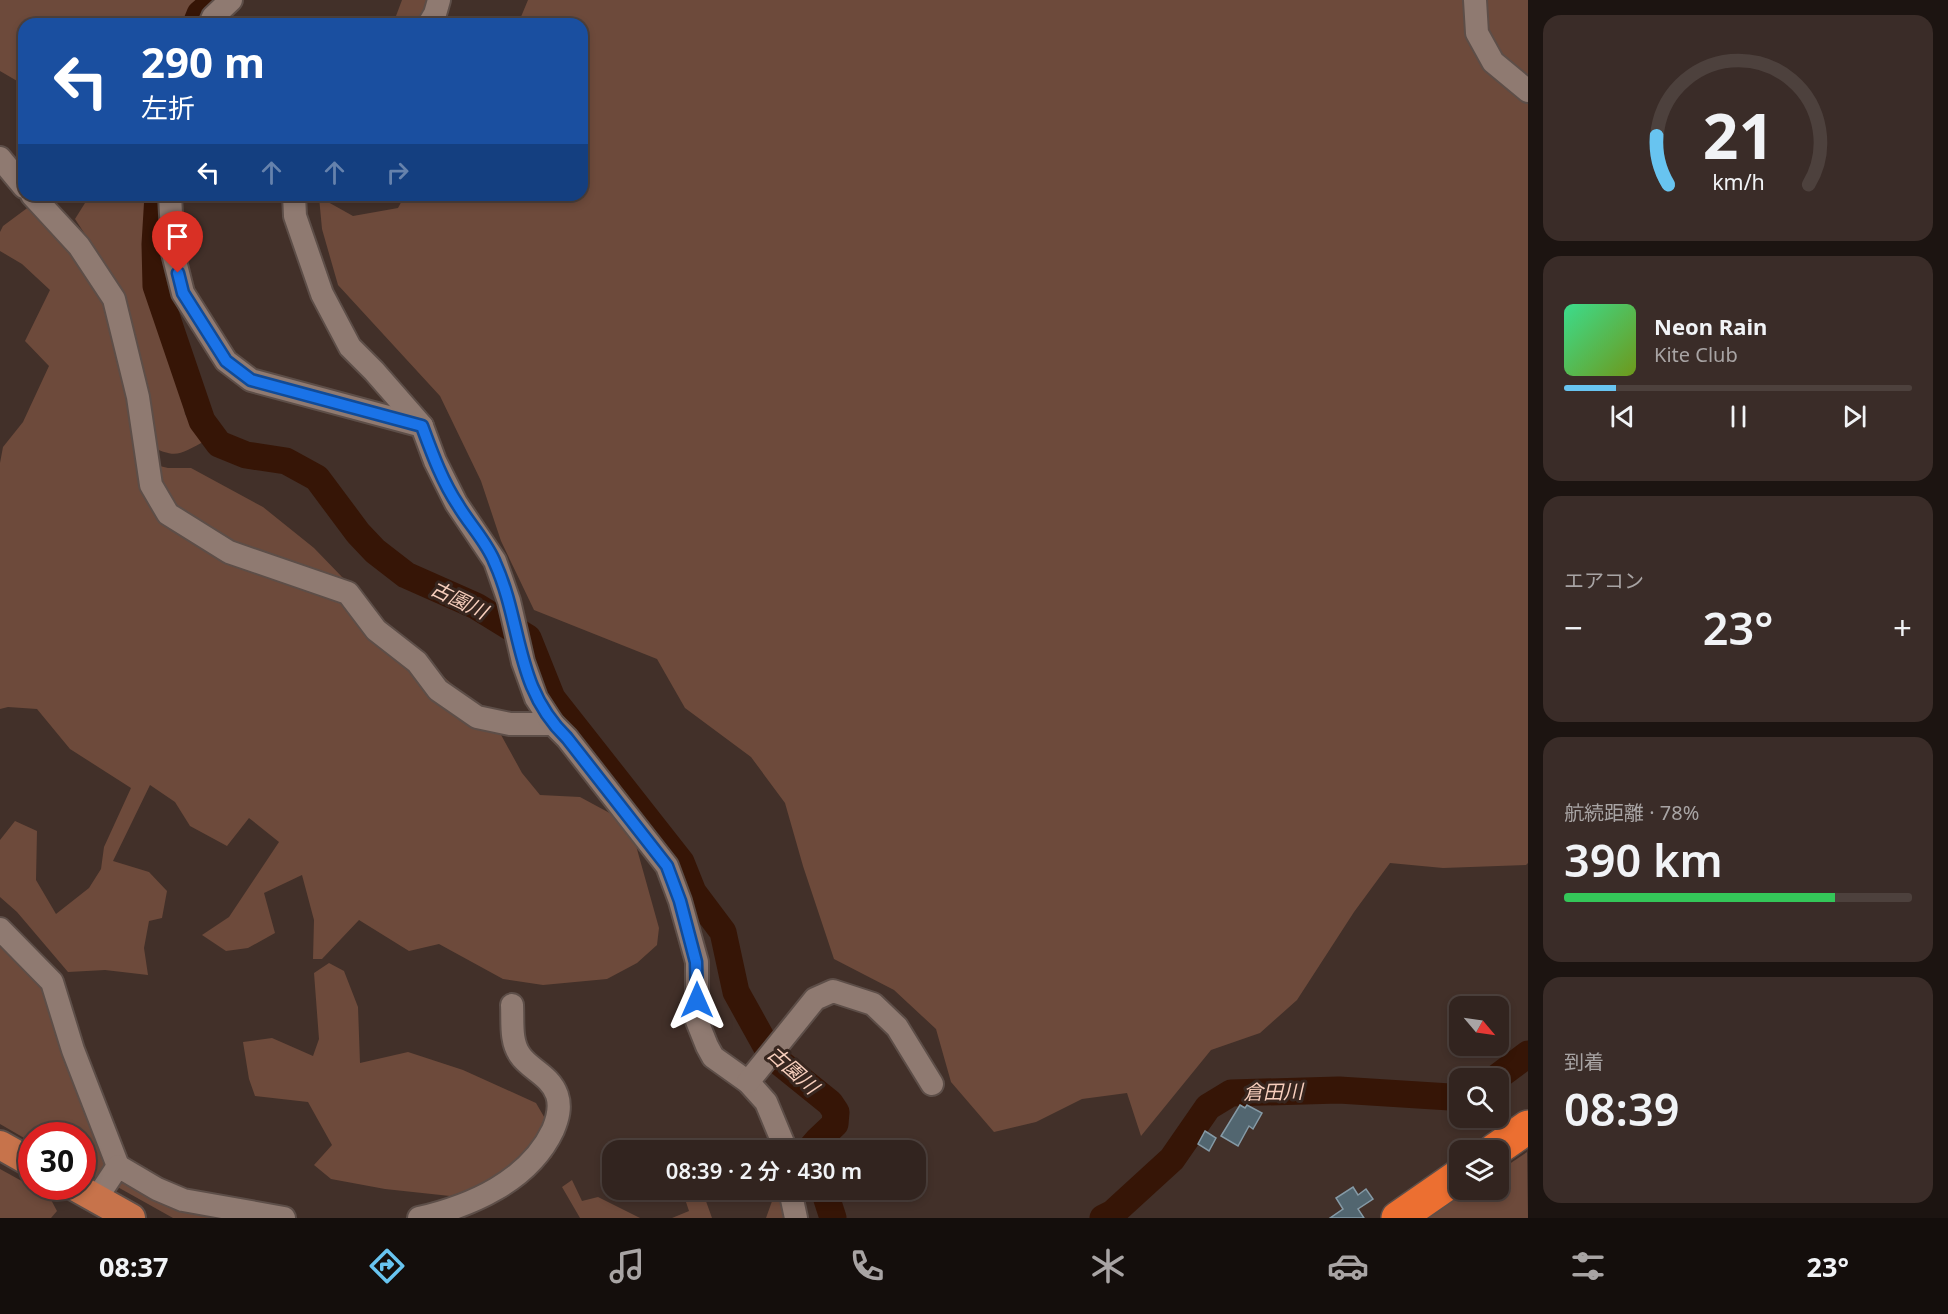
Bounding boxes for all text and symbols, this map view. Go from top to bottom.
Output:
text: 290 m [141,33,265,90]
icon: left [42,42,120,120]
text: 左折 [141,89,195,126]
text: 21 [1702,92,1774,177]
icon: left [192,156,225,189]
icon: ahead [255,156,288,189]
icon: ahead [318,156,351,189]
icon: right [381,156,414,189]
text: km/h [1712,167,1764,196]
pin [152,211,203,273]
icon: arrive [161,220,194,253]
text: Neon Rain [1654,311,1767,341]
text: Kite Club [1654,341,1738,368]
icon: previous [1606,400,1639,433]
icon: pause [1722,400,1755,433]
icon: next [1838,400,1871,433]
text: エアコン [1564,567,1644,594]
water label: 古園川 [426,574,494,626]
text: 23° [1703,597,1773,658]
text: − [1564,605,1583,650]
text: + [1893,605,1912,650]
text: 航続距離 · 78% [1564,799,1699,826]
text: 390 km [1564,829,1723,890]
position arrow [665,968,729,1032]
north arrow [1449,996,1509,1056]
map controls [1449,996,1509,1200]
water label: 古園川 [762,1040,826,1101]
text: 到着 [1564,1048,1604,1075]
button: search [1449,1068,1509,1128]
water label: 倉田川 [1243,1077,1305,1106]
text: 08:39 [1564,1078,1679,1139]
speed limit sign: 30 [18,1122,96,1200]
button: layers [1449,1140,1509,1200]
text: 08:39 · 2 分 · 430 m [666,1155,862,1185]
icon: directions [366,1245,408,1287]
icon: music [606,1245,648,1287]
icon: phone [846,1245,888,1287]
icon: climate [1087,1245,1129,1287]
icon: car [1327,1245,1369,1287]
icon: filters [1567,1245,1609,1287]
text: 08:37 [99,1248,168,1285]
text: 23° [1807,1248,1849,1285]

